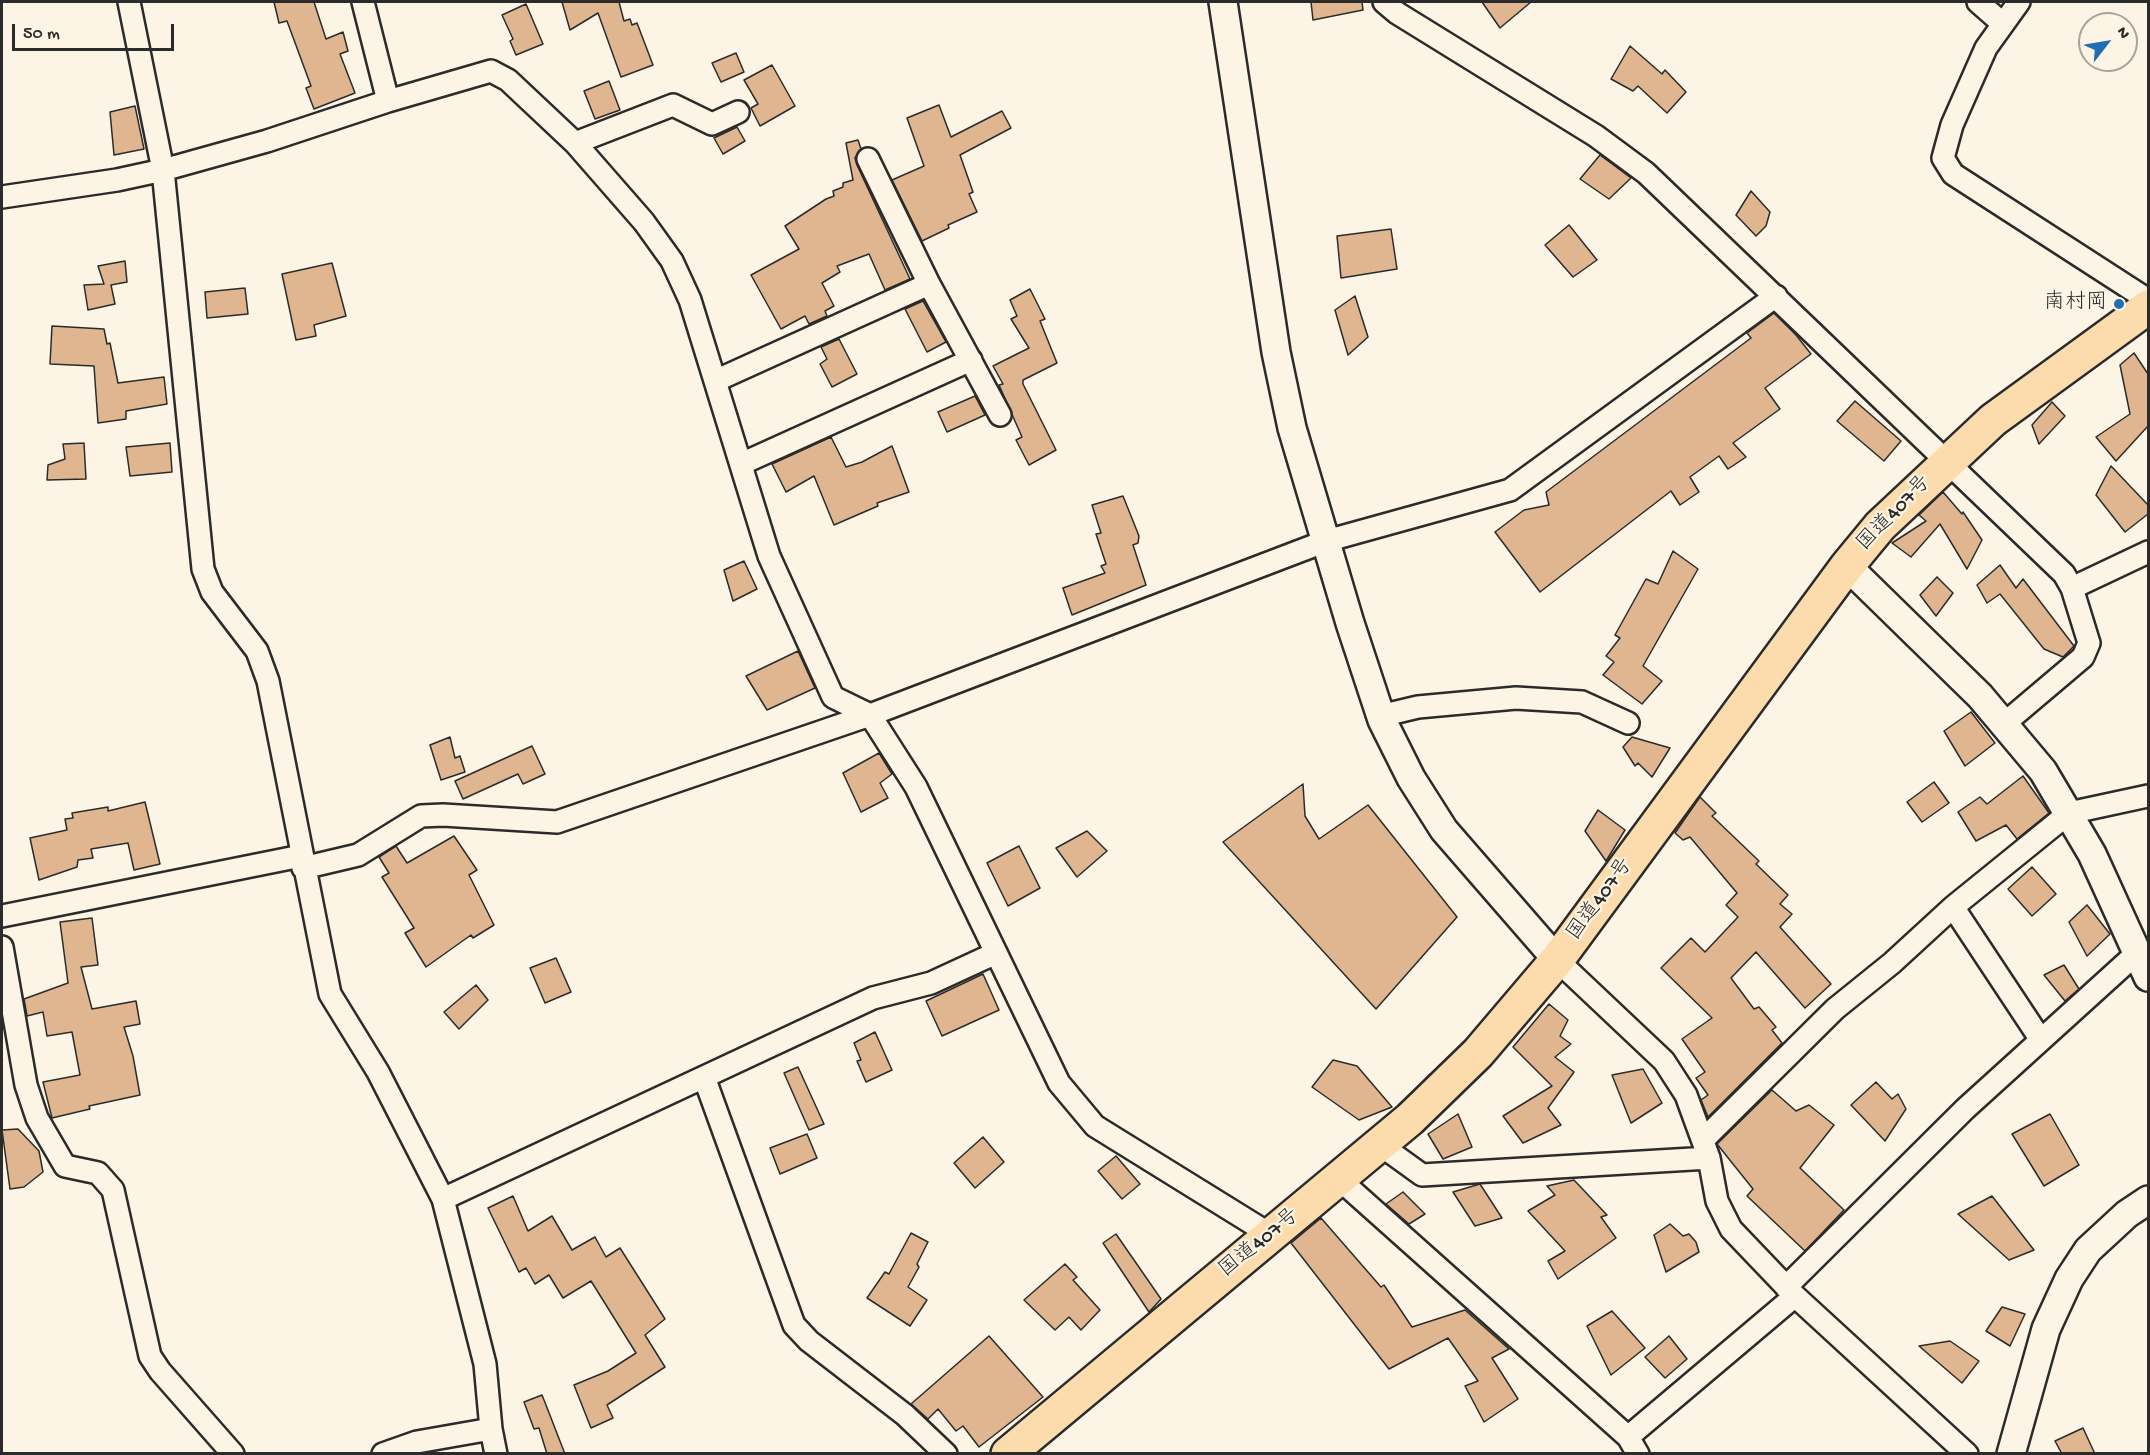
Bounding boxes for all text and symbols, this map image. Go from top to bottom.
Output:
scale bar [15,12,177,50]
north arrow [2078,12,2138,72]
text: 50 m [23,24,60,45]
text: N [2111,24,2133,43]
place label: 南村岡 [2044,291,2107,317]
marker: 南村岡 [2112,297,2126,311]
street label: 国道407号 [1853,471,1937,557]
street label: 国道407号 [1563,854,1639,946]
street label: 国道407号 [1215,1204,1305,1284]

